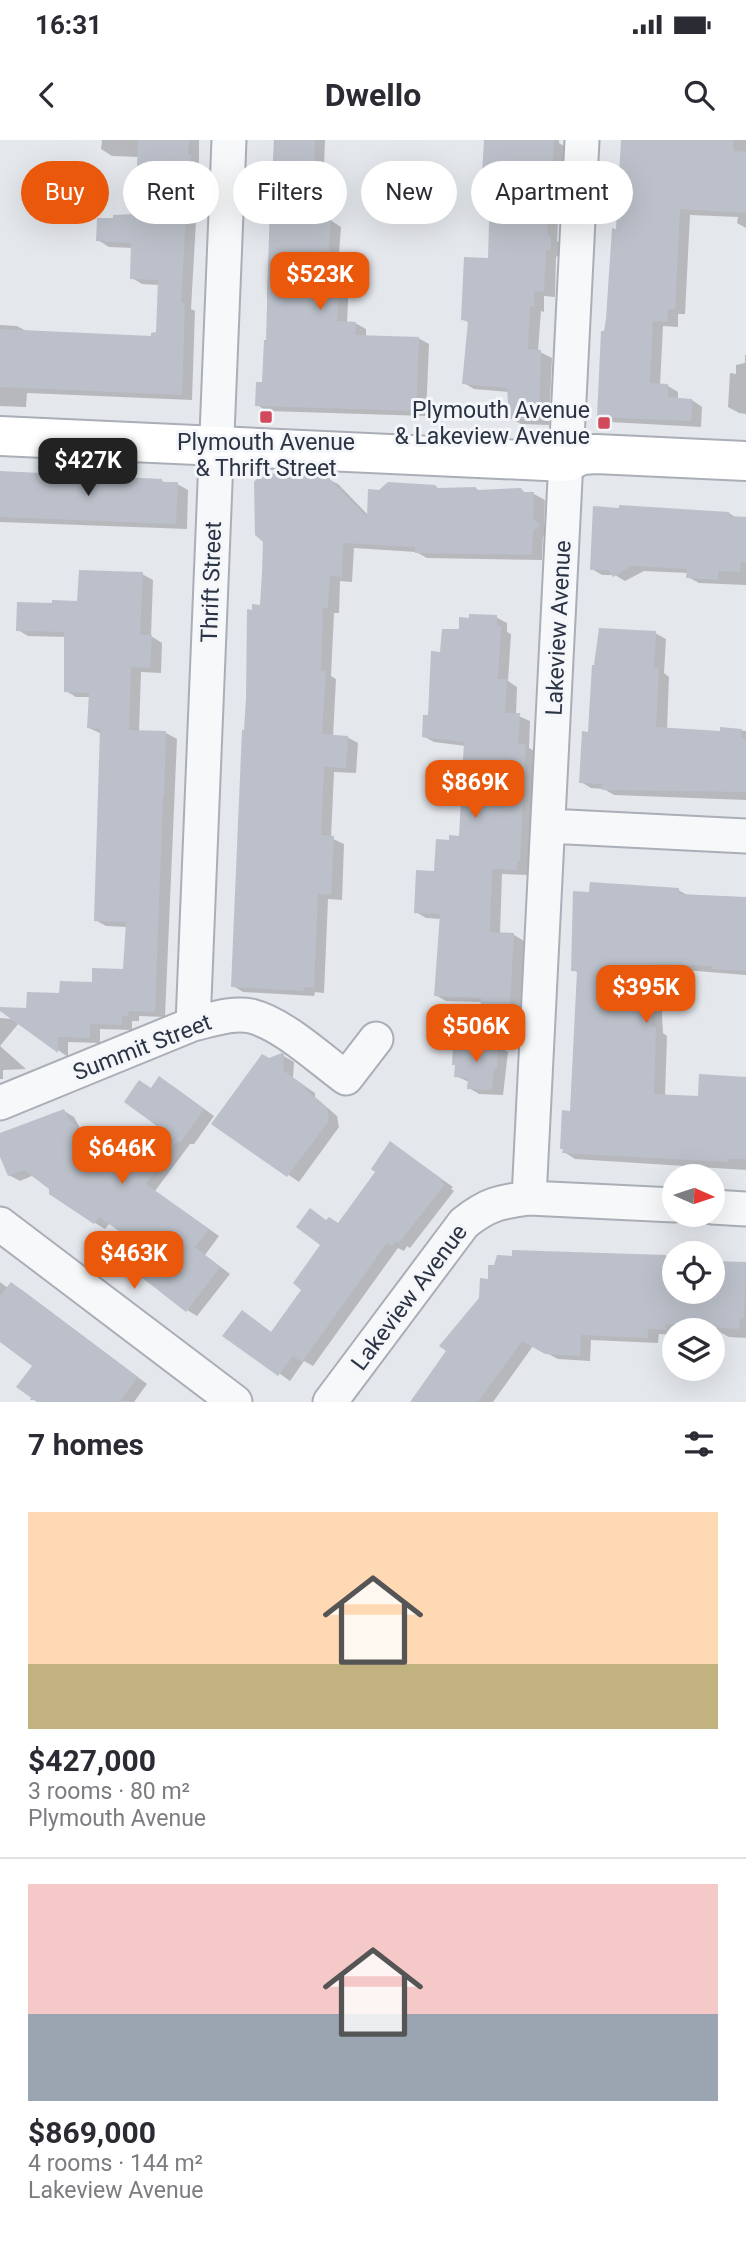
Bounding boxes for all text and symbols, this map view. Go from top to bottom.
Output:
text: 16:31 [35,10,102,40]
icon: back [28,76,66,114]
text: Dwello [325,76,421,114]
icon: search [680,76,718,114]
chip: Buy [21,161,109,224]
chip: Rent [123,161,219,224]
chip: Filters [233,161,347,224]
chip: New [361,161,457,224]
chip: Apartment [471,161,633,224]
pin: $523K [271,253,369,312]
text: $523K [286,261,354,288]
place label: Plymouth Avenue & Lakeview Avenue [394,397,590,450]
marker: Plymouth Avenue & Thrift Street [258,409,274,425]
marker: Plymouth Avenue & Lakeview Avenue [596,415,612,431]
place label: Plymouth Avenue & Thrift Street [177,429,355,482]
pin: $427K [39,438,137,498]
text: $427K [54,447,122,474]
street label: Thrift Street [196,521,227,643]
street label: Lakeview Avenue [540,540,577,716]
pin: $869K [426,760,524,820]
text: $869K [441,769,509,796]
pin: $395K [597,966,695,1025]
text: $395K [612,974,680,1001]
pin: $506K [427,1004,525,1064]
street label: Summit Street [69,1009,215,1086]
text: $506K [442,1013,510,1040]
pin: $646K [73,1126,171,1186]
text: $646K [88,1135,156,1162]
north arrow [662,1164,724,1227]
map controls [662,1164,725,1381]
street label: Lakeview Avenue [346,1219,473,1376]
pin: $463K [85,1232,183,1291]
text: $463K [100,1240,168,1267]
button: locate [662,1241,725,1304]
button: layers [662,1318,725,1381]
icon: filters [680,1425,718,1463]
text: 7 homes [28,1427,144,1462]
icon: home [310,1557,436,1683]
text: $427,000 [28,1743,156,1778]
text: 3 rooms · 80 m² [28,1778,190,1805]
text: Plymouth Avenue [28,1805,206,1832]
icon: home [310,1929,436,2055]
text: $869,000 [28,2115,156,2150]
text: 4 rooms · 144 m² [28,2150,203,2177]
text: Lakeview Avenue [28,2177,204,2204]

